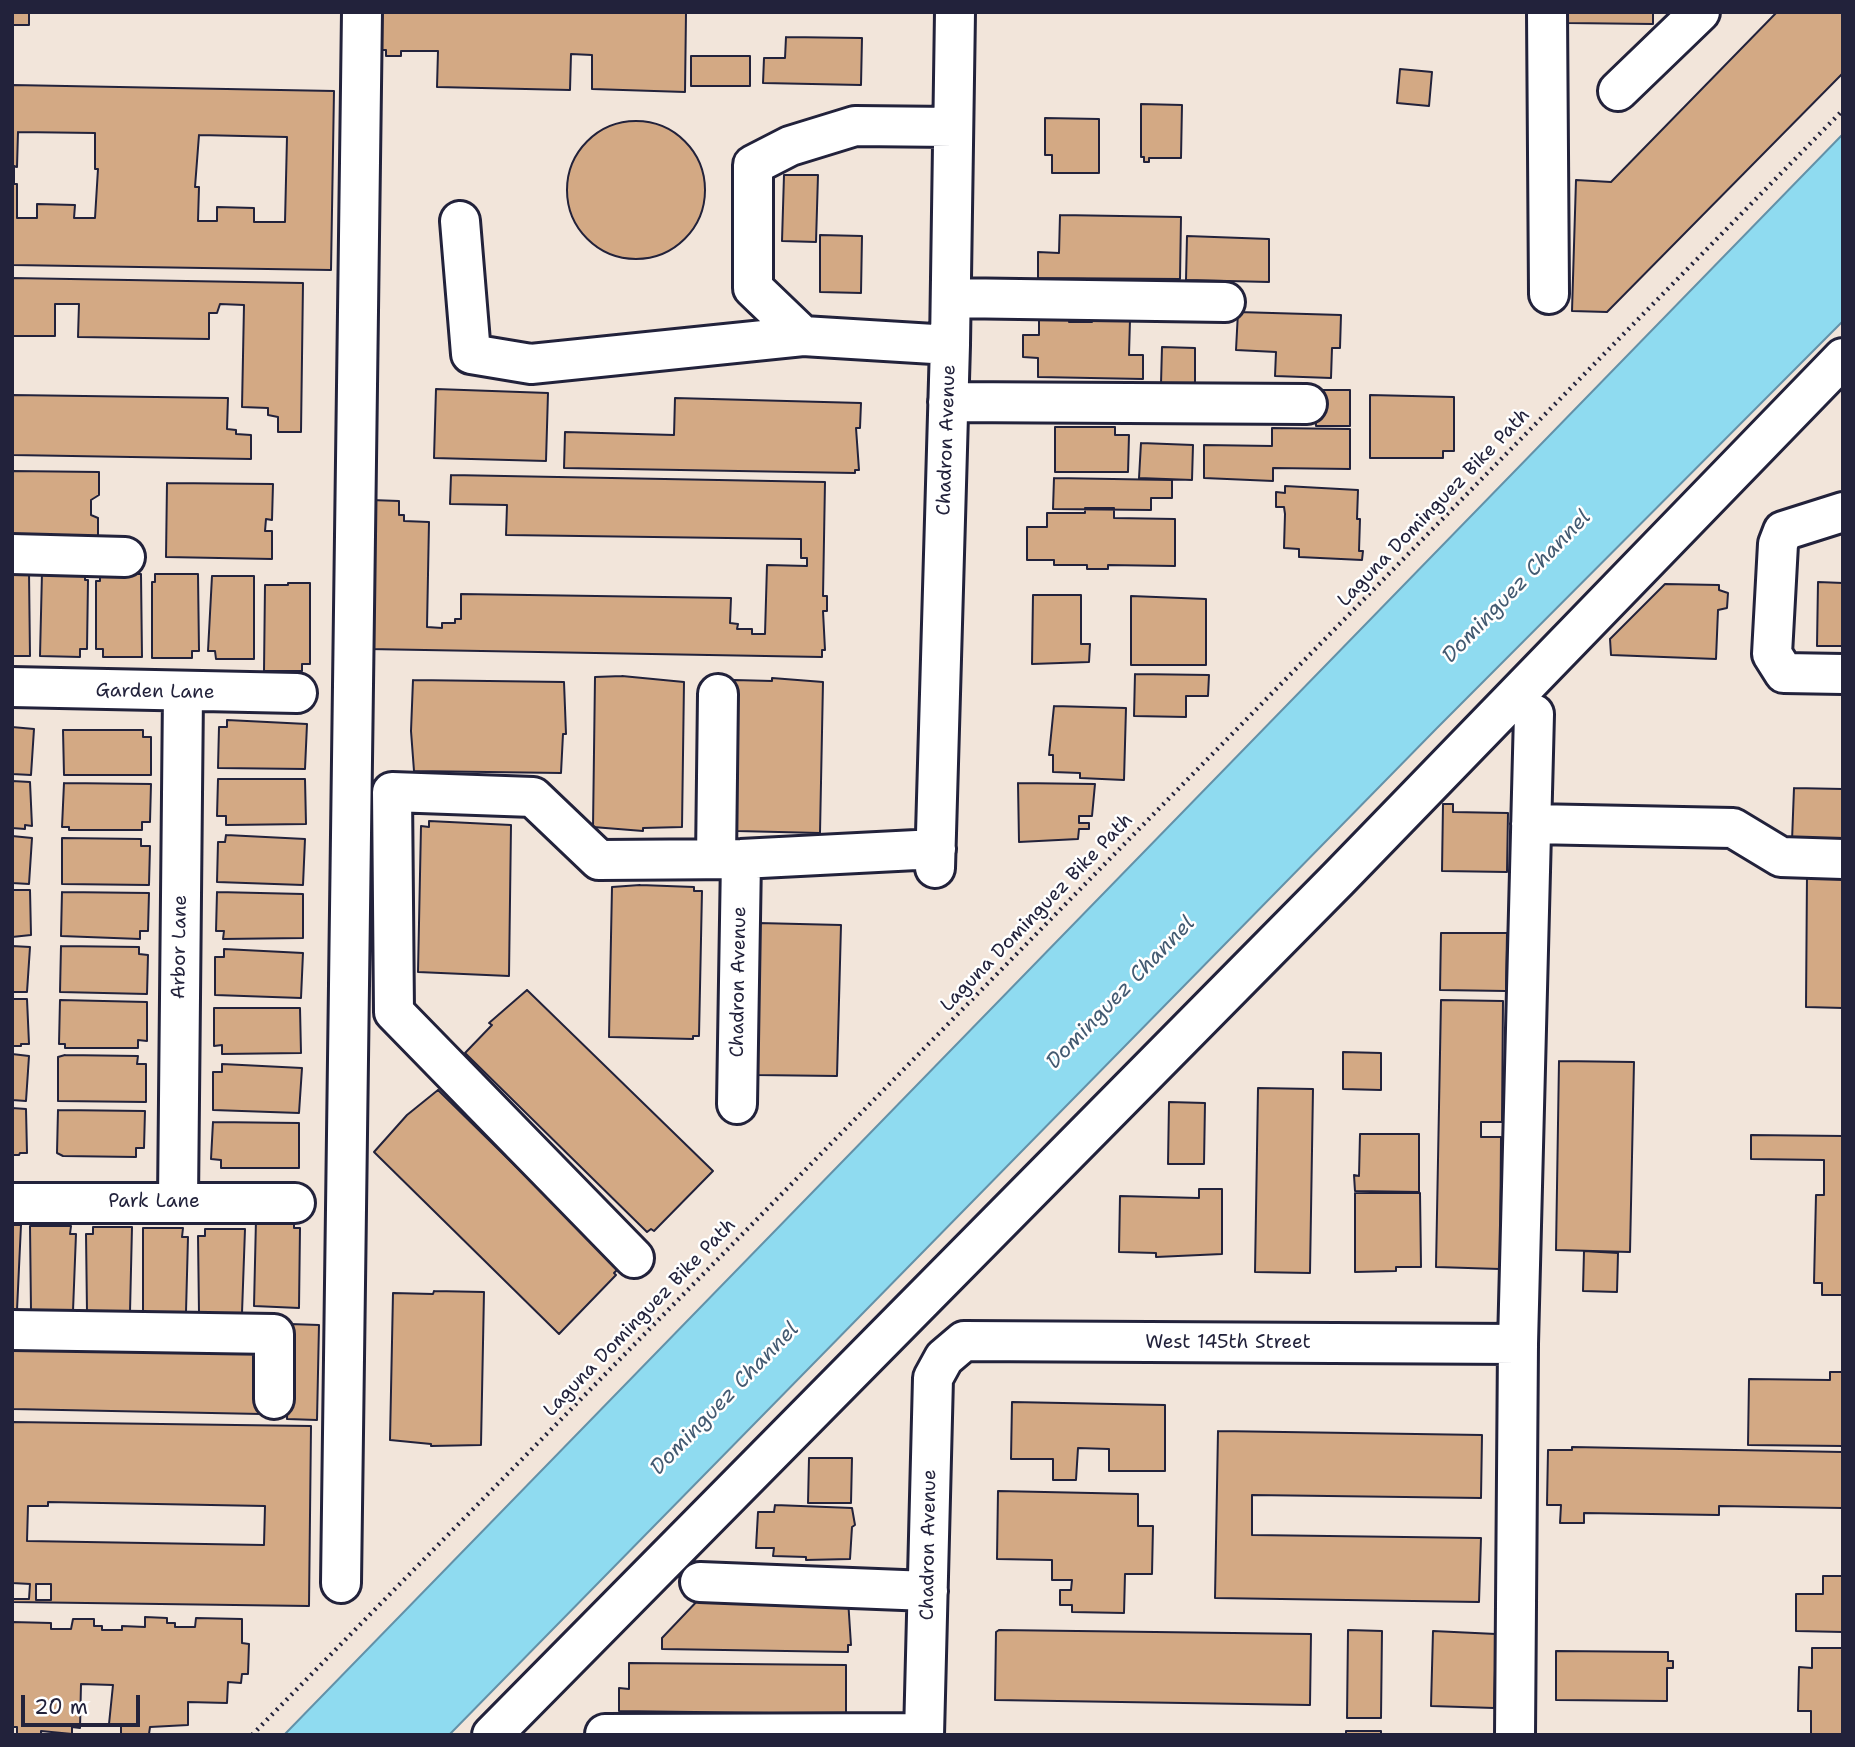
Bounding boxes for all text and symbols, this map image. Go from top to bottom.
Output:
street label: Chadron Avenue [933,364,961,516]
street label: Laguna Dominguez Bike Path [1333,404,1535,612]
water label: Dominguez Channel [1438,505,1596,669]
street label: Garden Lane [95,680,215,704]
street label: Laguna Dominguez Bike Path [936,809,1138,1017]
street label: Arbor Lane [168,895,192,999]
street label: Chadron Avenue [726,906,752,1058]
water label: Dominguez Channel [1042,911,1200,1075]
street label: Park Lane [108,1191,200,1213]
street label: Laguna Dominguez Bike Path [539,1214,741,1422]
water label: Dominguez Channel [646,1317,804,1481]
street label: West 145th Street [1145,1332,1311,1354]
street label: Chadron Avenue [916,1469,942,1621]
scale bar [24,1680,144,1724]
text: 20 m [34,1693,88,1721]

